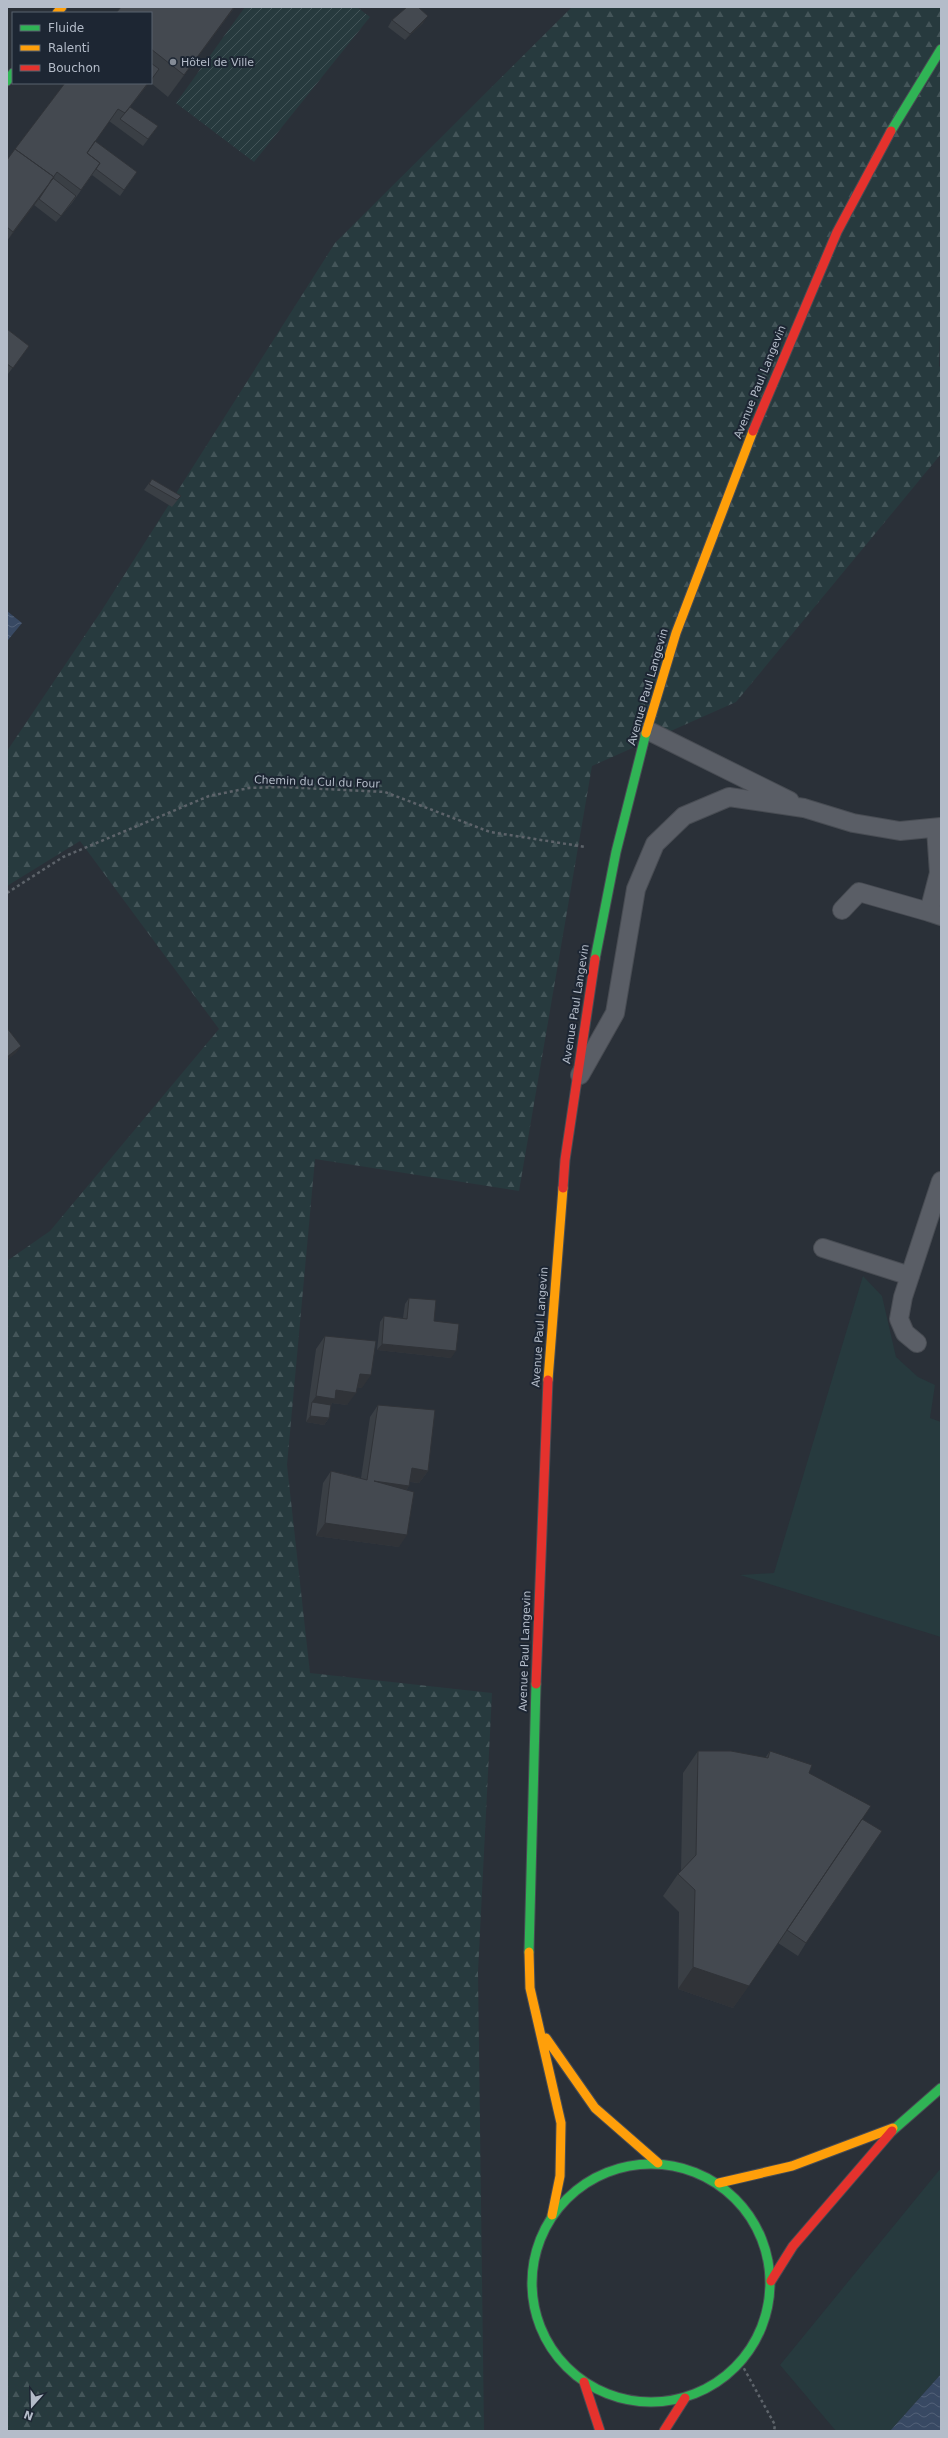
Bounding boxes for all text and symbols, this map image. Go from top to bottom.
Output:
legend [12,12,152,84]
text: Fluide [48,21,84,35]
text: Ralenti [48,41,90,55]
place label: Hôtel de Ville [181,56,254,69]
marker: Hôtel de Ville [168,57,178,67]
text: Bouchon [48,61,100,75]
street label: Avenue Paul Langevin [731,323,789,440]
street label: Avenue Paul Langevin [625,627,671,747]
street label: Chemin du Cul du Four [254,773,381,791]
street label: Avenue Paul Langevin [560,943,592,1065]
street label: Avenue Paul Langevin [529,1266,551,1388]
street label: Avenue Paul Langevin [516,1590,534,1712]
north arrow [12,2386,52,2426]
text: N [22,2407,35,2423]

